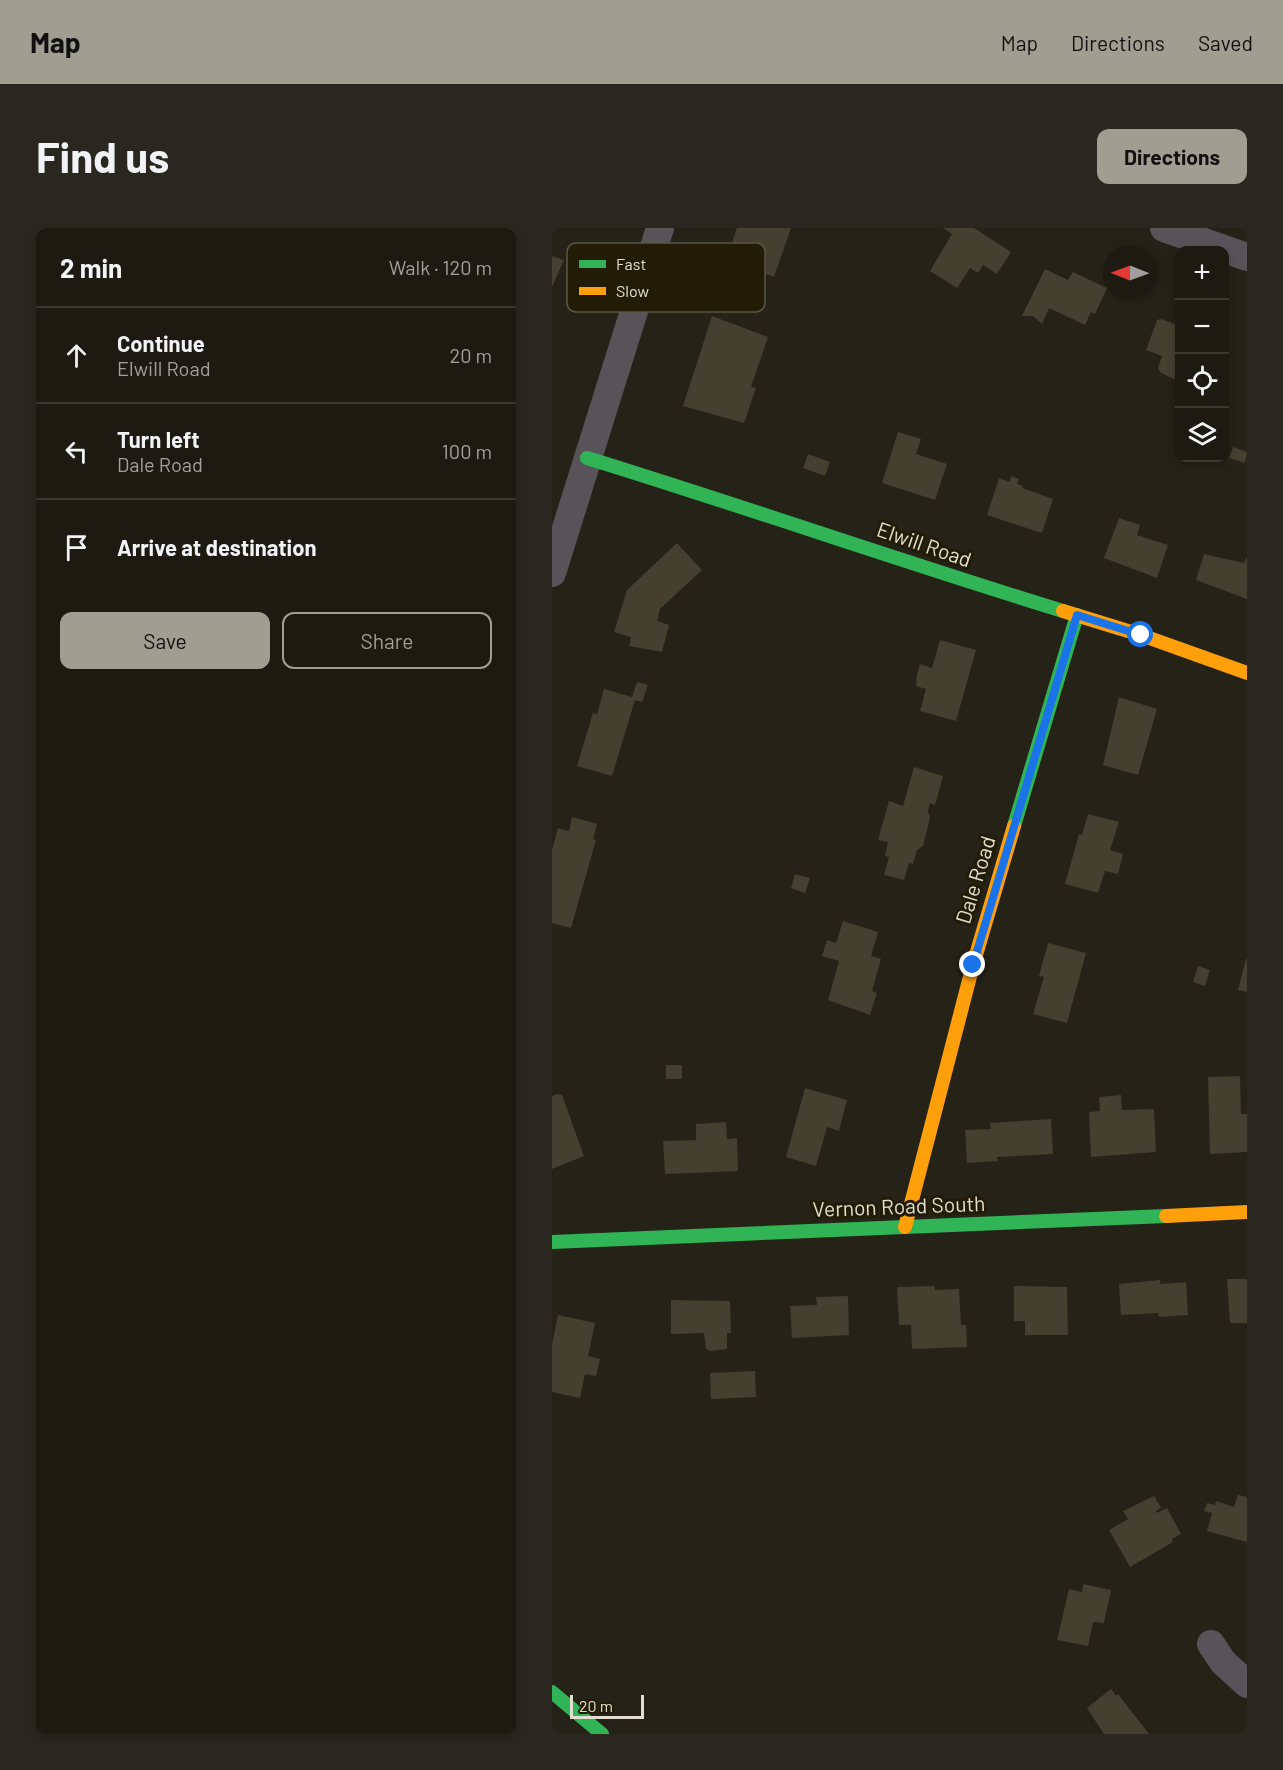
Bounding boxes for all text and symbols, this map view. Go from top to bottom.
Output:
text: Map [30,25,81,59]
text: Map [1001,30,1038,55]
text: Directions [1071,30,1165,55]
text: Saved [1198,30,1253,55]
button: Directions [1097,129,1247,184]
text: Find us [36,131,169,181]
legend [567,243,765,312]
north arrow [1103,246,1157,300]
map controls [1175,246,1229,462]
button: + [1175,246,1229,300]
text: 2 min [60,252,122,283]
text: Fast [616,254,646,273]
text: Walk · 120 m [389,255,492,279]
text: Slow [616,281,649,300]
button: − [1175,300,1229,354]
text: Continue [117,330,205,356]
icon: ahead [60,339,93,372]
text: 20 m [449,343,492,367]
button: locate [1175,354,1229,408]
text: Elwill Road [117,356,211,380]
button: layers [1175,408,1229,462]
text: Turn left [117,426,200,452]
icon: left [60,435,93,468]
text: 100 m [442,439,492,463]
text: Dale Road [117,452,203,476]
street label: Elwill Road [874,516,975,571]
icon: arrive [60,531,93,564]
text: Arrive at destination [117,534,316,560]
button: Save [60,612,270,669]
button: Share [282,612,492,669]
route start [1127,621,1153,647]
street label: Dale Road [949,833,1000,926]
route end [959,951,985,977]
street label: Vernon Road South [812,1190,986,1221]
scale bar [570,1692,644,1720]
text: 20 m [579,1696,613,1715]

